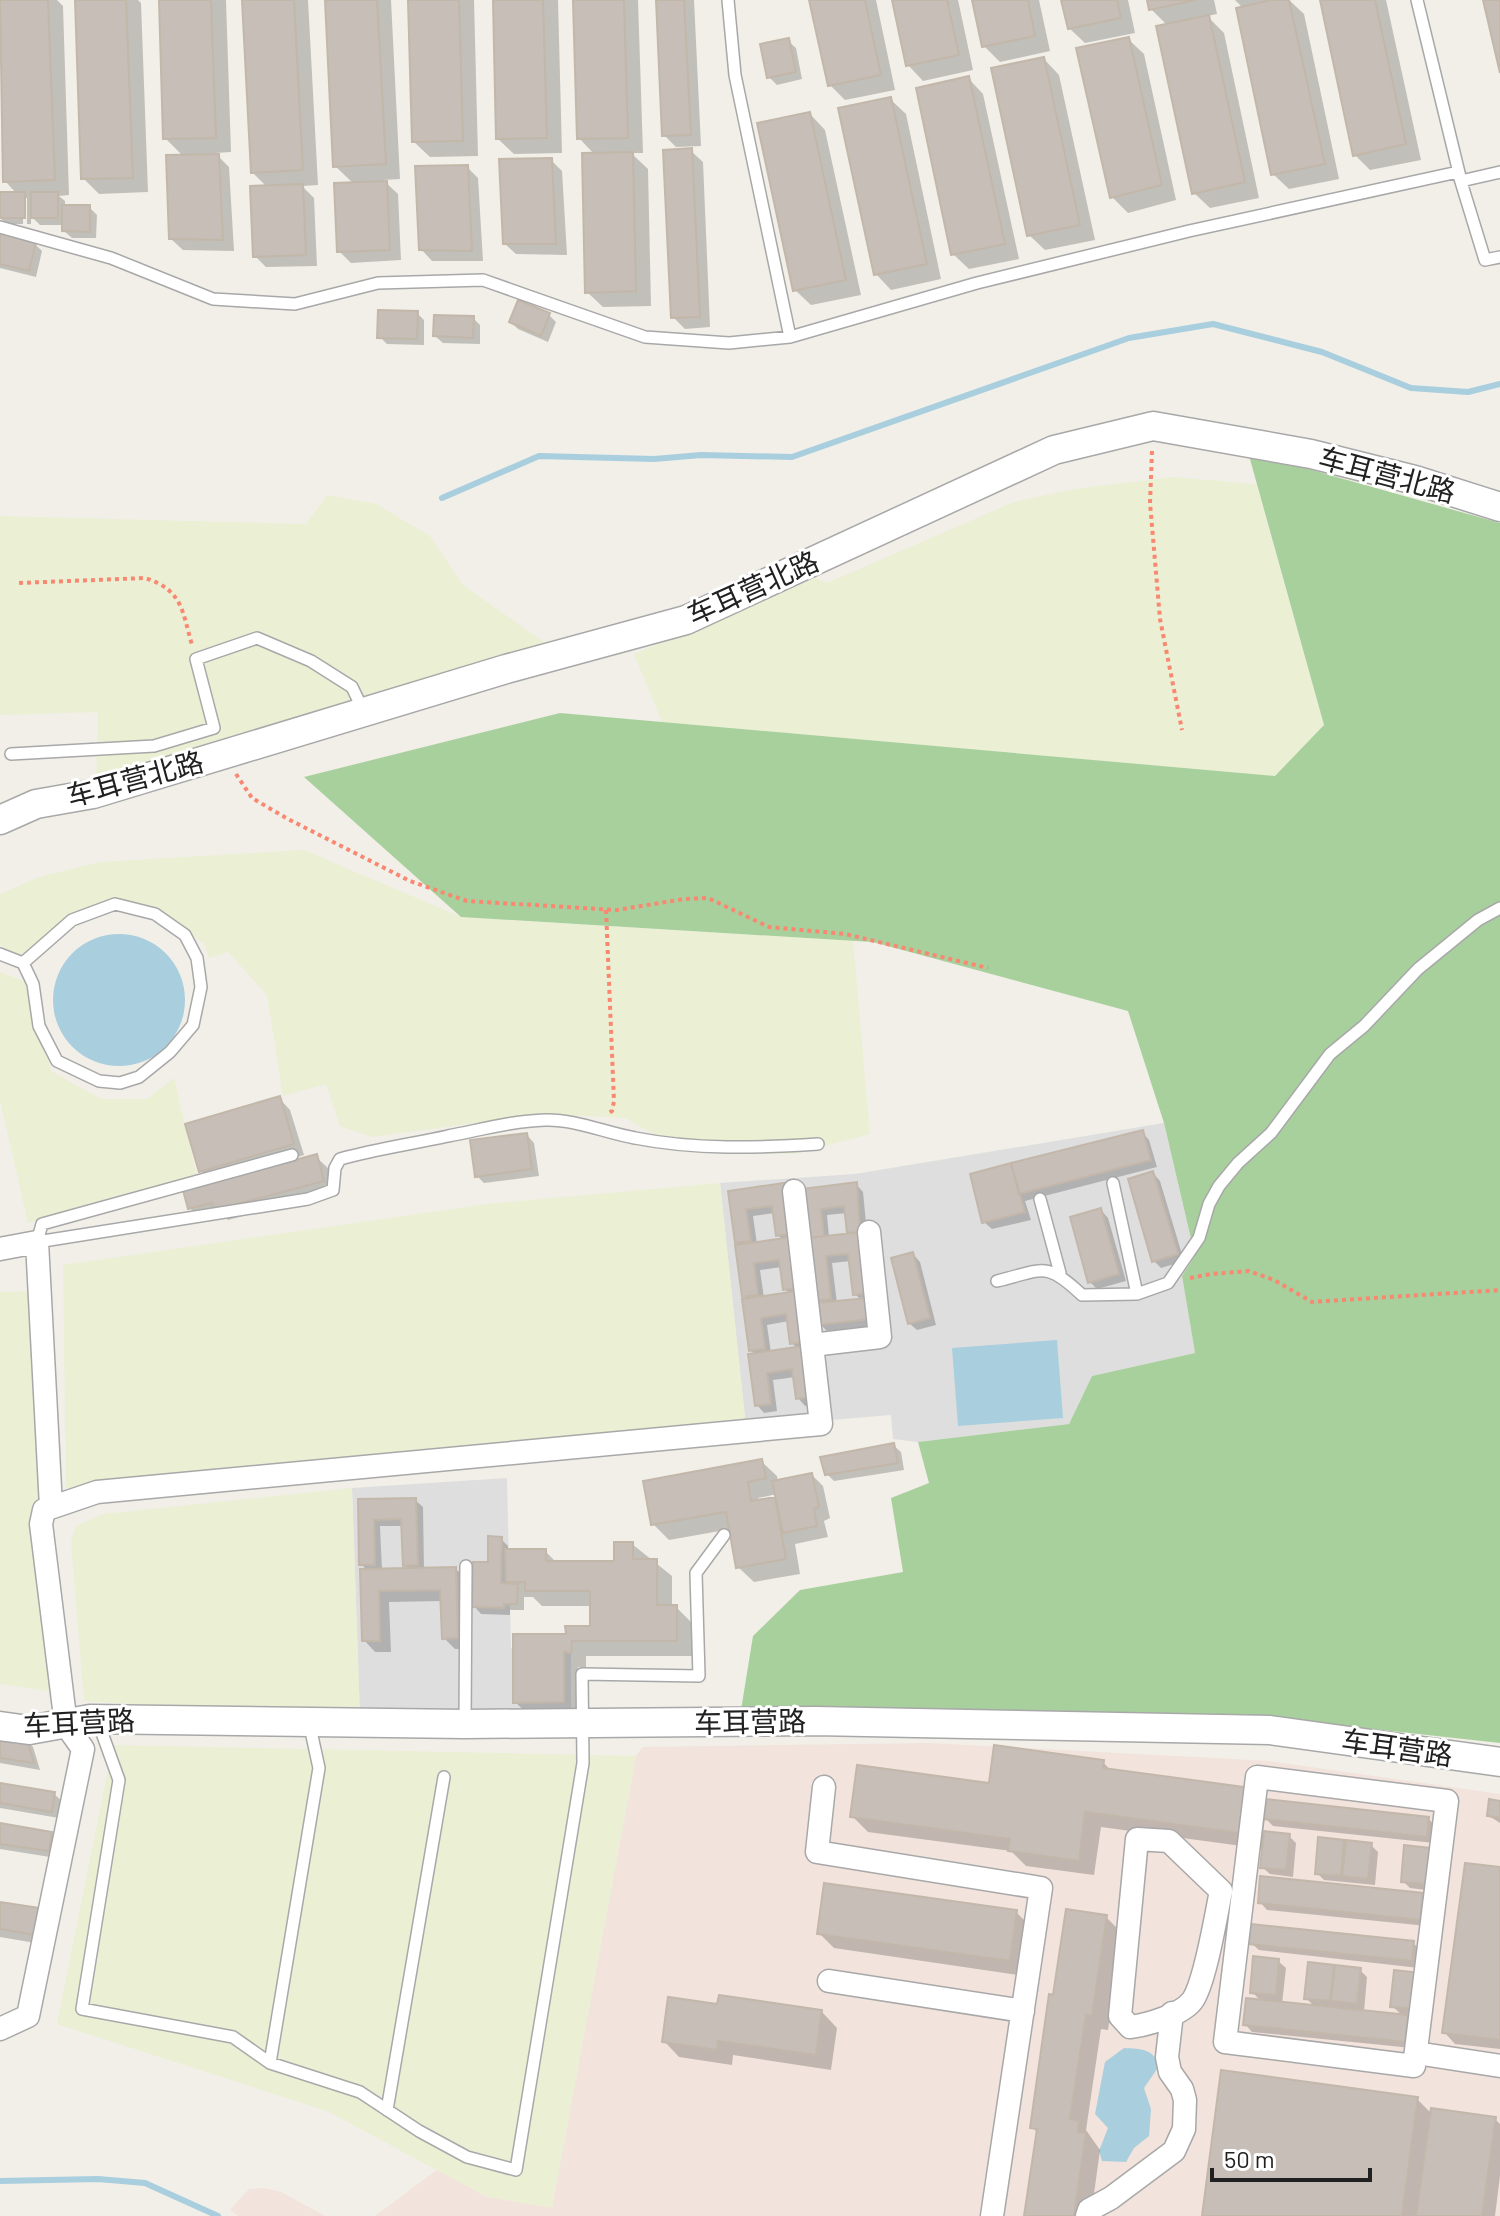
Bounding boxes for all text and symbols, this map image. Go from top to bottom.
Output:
street label: 车耳营北路 [1315,439,1459,509]
street label: 车耳营北路 [682,543,823,631]
street label: 车耳营北路 [63,743,207,813]
street label: 车耳营路 [22,1702,136,1742]
street label: 车耳营路 [694,1703,806,1739]
street label: 车耳营路 [1339,1722,1455,1772]
scale bar [1212,2132,1370,2182]
text: 50 m [1224,2144,1275,2173]

